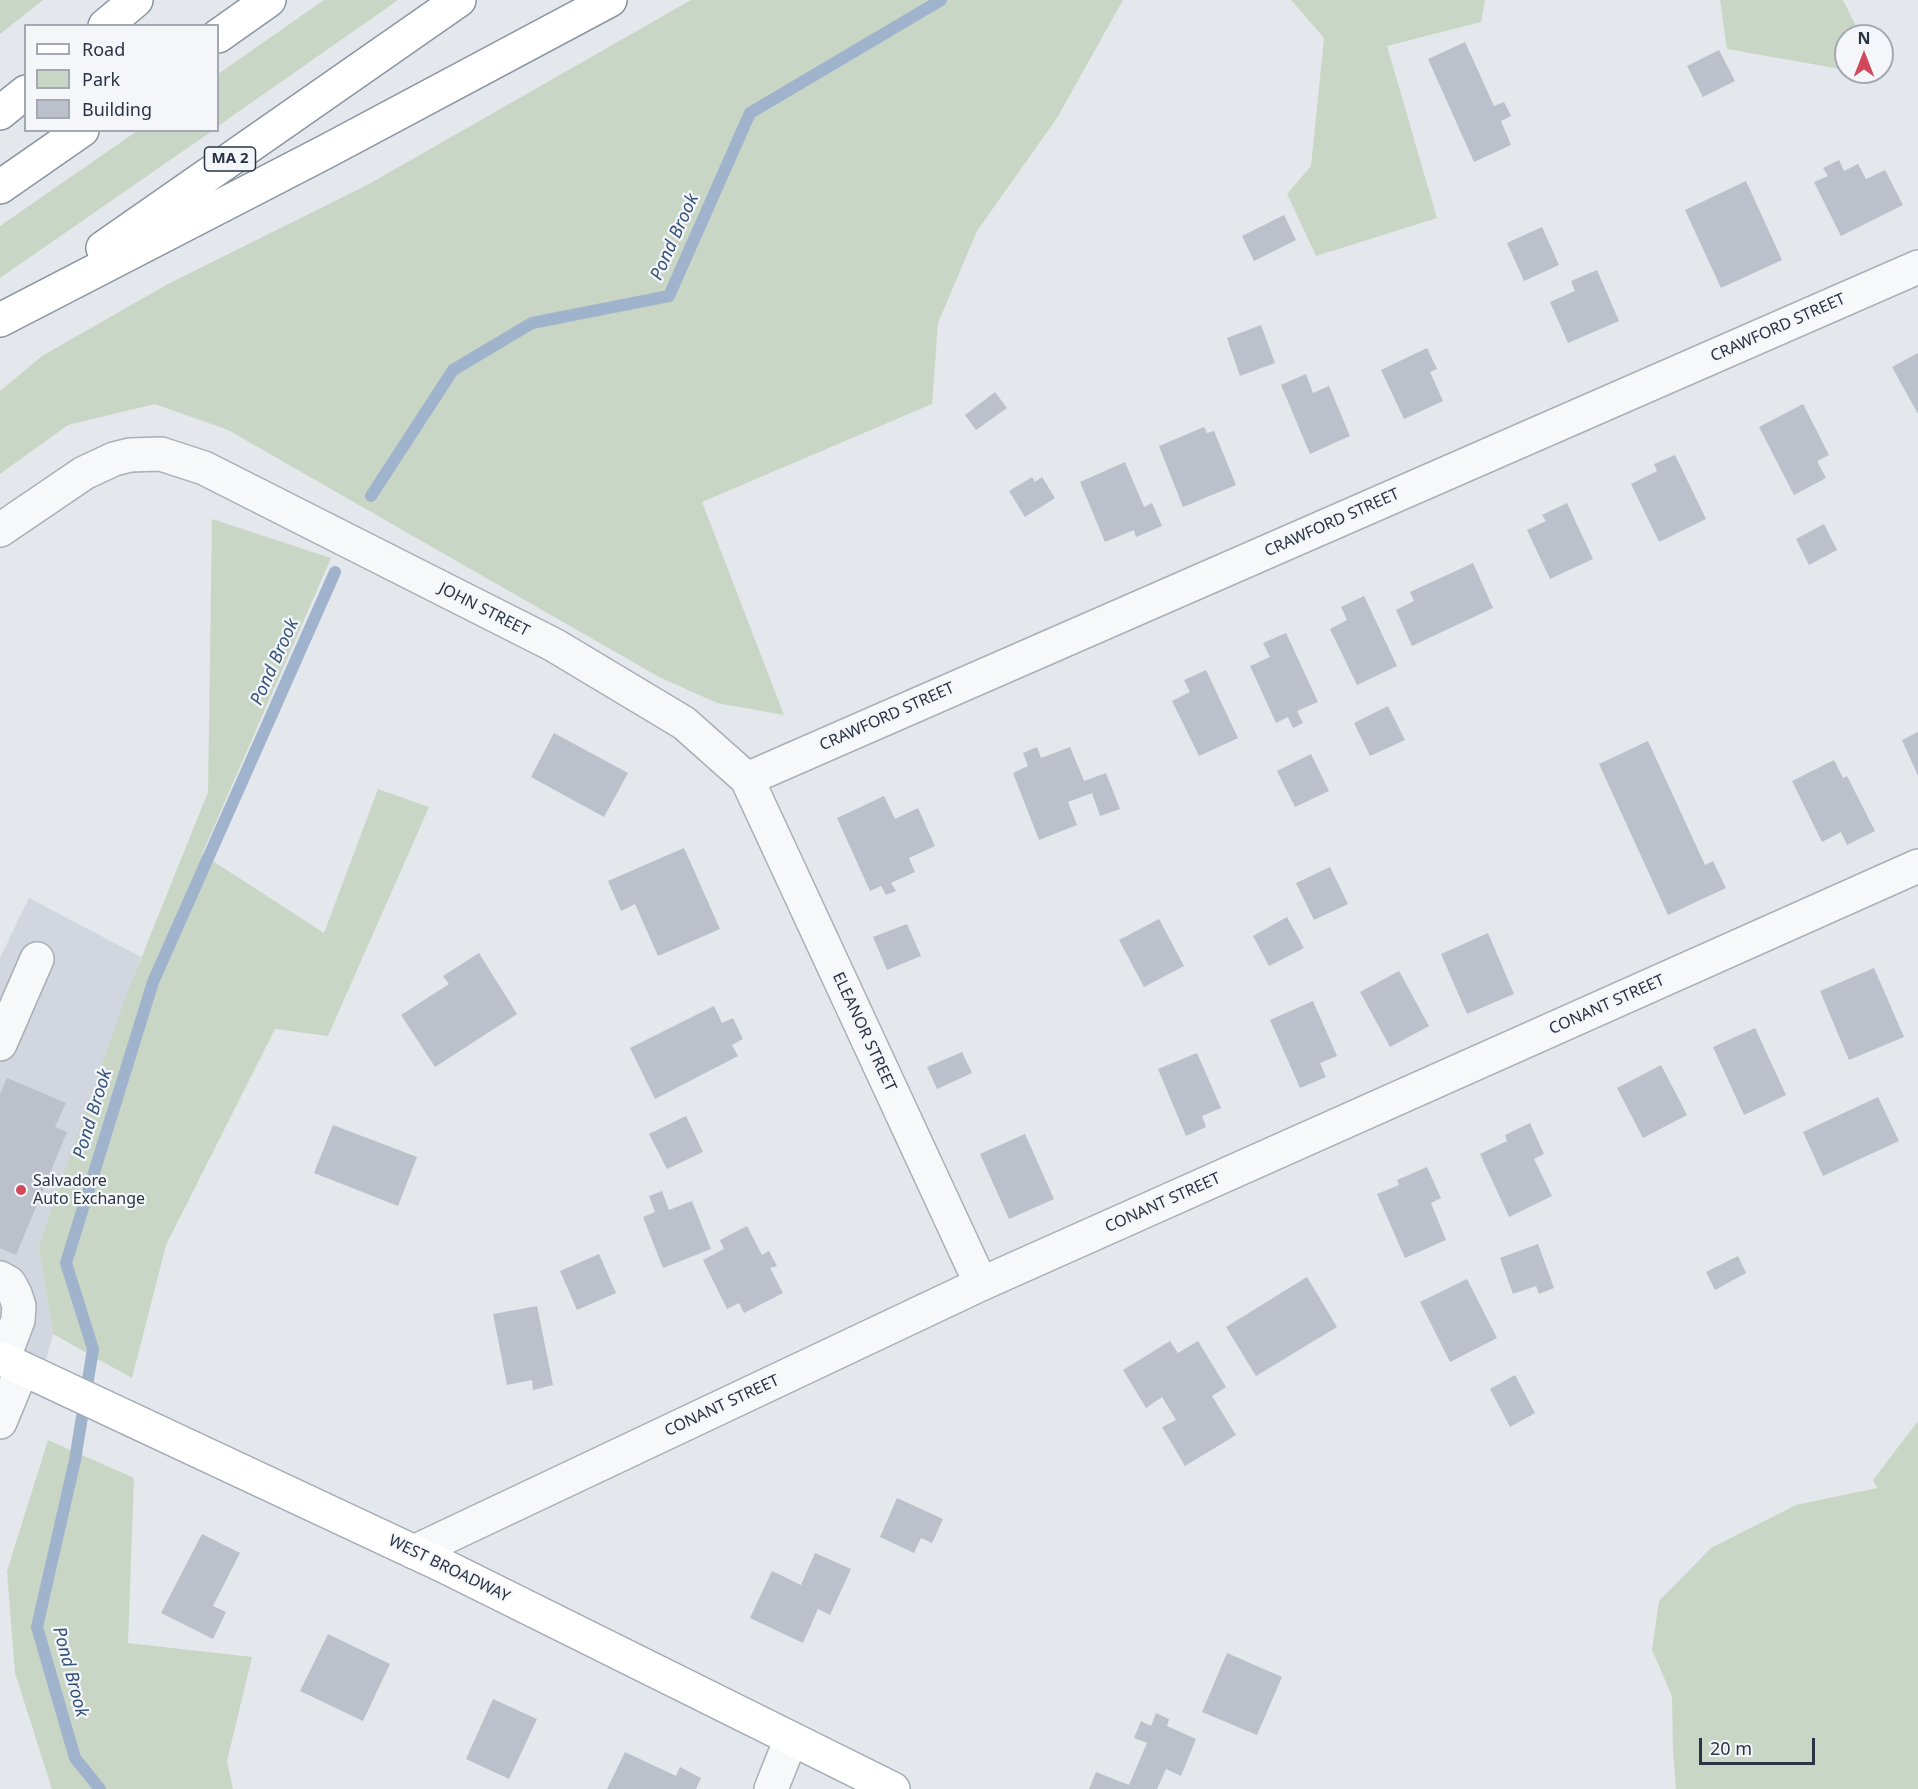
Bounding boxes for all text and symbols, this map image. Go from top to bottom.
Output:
legend [24,24,219,132]
north arrow [1834,24,1894,84]
text: N [1857,27,1871,49]
text: Road [82,37,125,61]
text: Park [82,67,120,91]
text: Building [82,97,152,121]
road number: MA 2 [204,147,256,171]
water label: Pond Brook [646,190,704,284]
street label: CRAWFORD STREET [1708,290,1848,366]
street label: CRAWFORD STREET [1262,485,1402,561]
street label: JOHN STREET [435,579,533,641]
water label: Pond Brook [246,615,304,709]
street label: CRAWFORD STREET [817,679,957,755]
street label: ELEANOR STREET [828,969,900,1095]
street label: CONANT STREET [1546,971,1668,1039]
water label: Pond Brook [69,1067,117,1161]
street label: CONANT STREET [1102,1169,1224,1237]
place label: Salvadore Auto Exchange [33,1171,145,1209]
marker: Salvadore Auto Exchange [14,1183,28,1197]
street label: CONANT STREET [662,1371,782,1441]
street label: WEST BROADWAY [385,1531,513,1607]
water label: Pond Brook [48,1624,92,1720]
scale bar [1702,1726,1818,1764]
text: 20 m [1710,1736,1752,1760]

